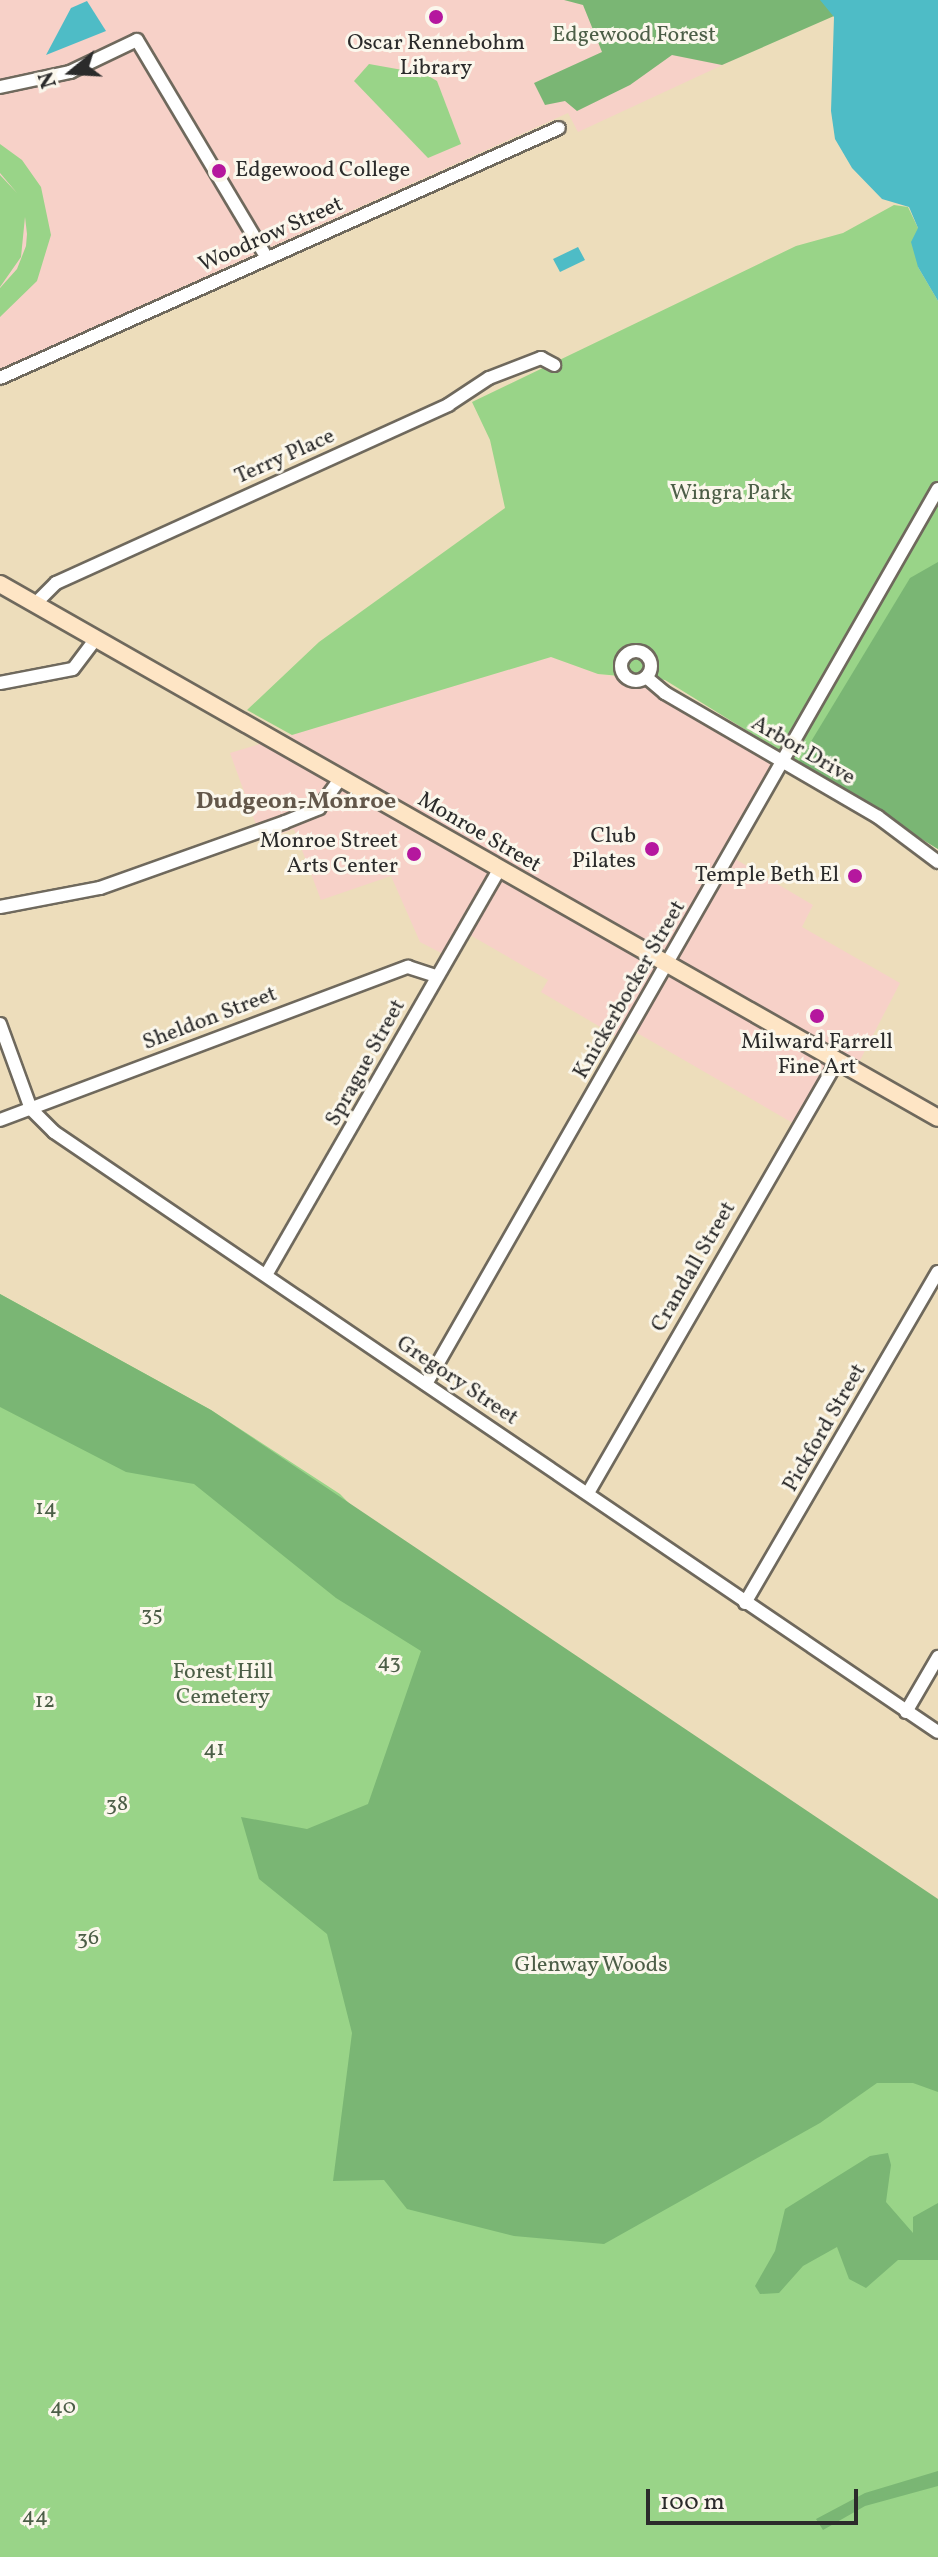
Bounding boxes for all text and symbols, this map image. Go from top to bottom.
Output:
marker: Oscar Rennebohm Library [427,8,445,26]
park label: Edgewood Forest [552,23,716,49]
place label: Oscar Rennebohm Library [347,30,525,82]
north arrow [32,32,112,112]
text: N [31,67,66,92]
place label: Edgewood College [235,158,410,184]
marker: Edgewood College [210,162,228,180]
street label: Woodrow Street [194,191,348,279]
street label: Terry Place [231,423,339,491]
park label: Wingra Park [670,481,792,507]
street label: Arbor Drive [746,711,860,791]
street label: Monroe Street [413,787,545,879]
district label: Dudgeon-Monroe [196,789,396,817]
place label: Club Pilates [572,823,636,874]
place label: Monroe Street Arts Center [260,828,398,880]
marker: Club Pilates [643,840,661,858]
marker: Monroe Street Arts Center [405,845,423,863]
place label: Temple Beth El [695,863,839,889]
marker: Temple Beth El [846,867,864,885]
street label: Knickerbocker Street [568,896,692,1084]
street label: Sheldon Street [139,981,281,1057]
street label: Sprague Street [320,995,412,1131]
marker: Milward Farrell Fine Art [808,1007,826,1025]
place label: Milward Farrell Fine Art [741,1029,893,1080]
street label: Crandall Street [646,1197,742,1337]
street label: Gregory Street [391,1330,523,1432]
street label: Pickford Street [778,1359,872,1497]
park label: 14 [35,1496,57,1522]
park label: 35 [141,1602,163,1628]
park label: 43 [377,1650,401,1676]
park label: Forest Hill Cemetery [173,1659,273,1710]
park label: 12 [35,1689,55,1715]
park label: 41 [203,1737,225,1763]
park label: 38 [106,1792,128,1818]
park label: 36 [77,1926,99,1952]
park label: Glenway Woods [514,1953,668,1979]
park label: 40 [50,2395,76,2421]
scale bar [650,2473,862,2523]
text: 100 m [660,2486,725,2520]
park label: 44 [22,2504,48,2530]

